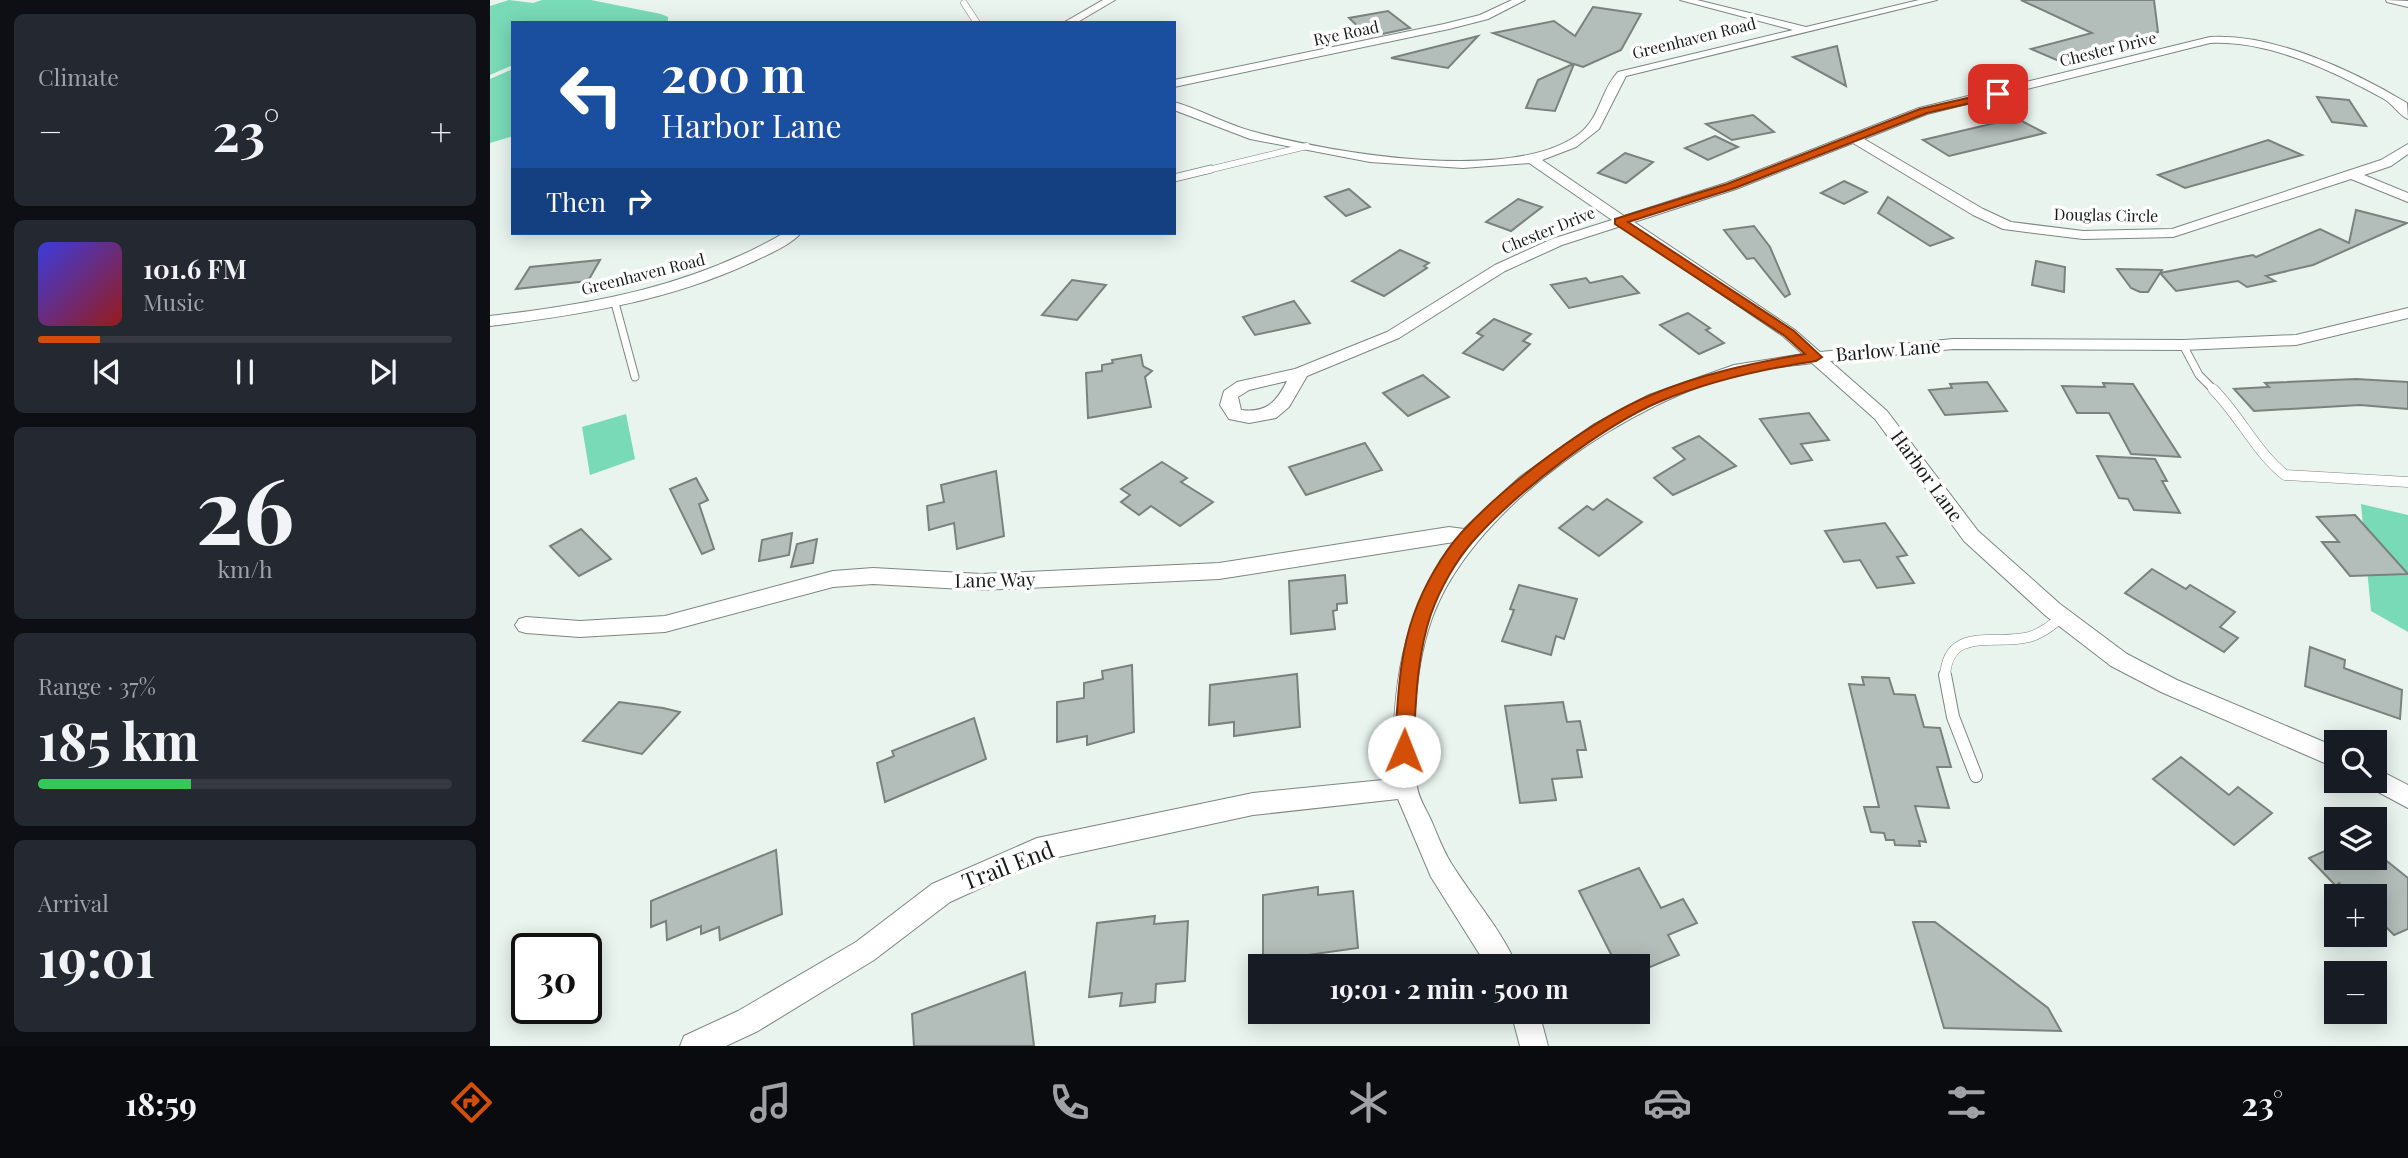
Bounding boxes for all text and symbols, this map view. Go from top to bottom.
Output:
street label: Greenhaven Road [1630,12,1758,63]
street label: Rye Road [1311,15,1381,50]
street label: Chester Drive [2057,26,2159,71]
text: 200 m [661,40,806,105]
icon: left [546,49,637,140]
text: Climate [38,61,119,92]
pin [1968,64,2028,124]
icon: arrive [1979,75,2017,113]
text: 23° [213,96,280,165]
text: Harbor Lane [661,103,842,146]
text: − [38,105,63,156]
text: + [430,105,452,156]
icon: right [620,182,658,220]
text: Then [546,184,606,219]
street label: Chester Drive [1498,201,1598,258]
street label: Douglas Circle [2054,203,2158,226]
street label: Greenhaven Road [579,248,707,299]
text: 101.6 FM [143,251,247,286]
text: Music [143,286,204,317]
street label: Barlow Lane [1834,331,1942,367]
icon: previous [88,353,126,391]
icon: pause [226,353,264,391]
icon: next [364,353,402,391]
street label: Harbor Lane [1886,424,1970,526]
text: 26 [196,447,294,568]
text: km/h [217,553,273,584]
street label: Lane Way [954,565,1036,593]
text: Range · 37% [38,670,156,701]
text: 185 km [38,705,199,774]
position arrow [1367,714,1441,788]
map controls [2324,730,2387,1024]
button: search [2324,730,2387,793]
button: layers [2324,807,2387,870]
street label: Trail End [957,833,1058,896]
button: + [2324,884,2387,947]
text: Arrival [38,887,109,918]
text: 19:01 [38,922,155,991]
speed limit sign: 30 [511,933,602,1024]
button: − [2324,961,2387,1024]
text: 19:01 · 2 min · 500 m [1329,971,1569,1006]
icon: directions [447,1078,496,1127]
icon: music [746,1078,795,1127]
icon: phone [1045,1078,1094,1127]
icon: climate [1344,1078,1393,1127]
icon: car [1643,1078,1692,1127]
icon: filters [1942,1078,1991,1127]
text: 18:59 [125,1081,197,1124]
text: 23° [2242,1081,2283,1124]

